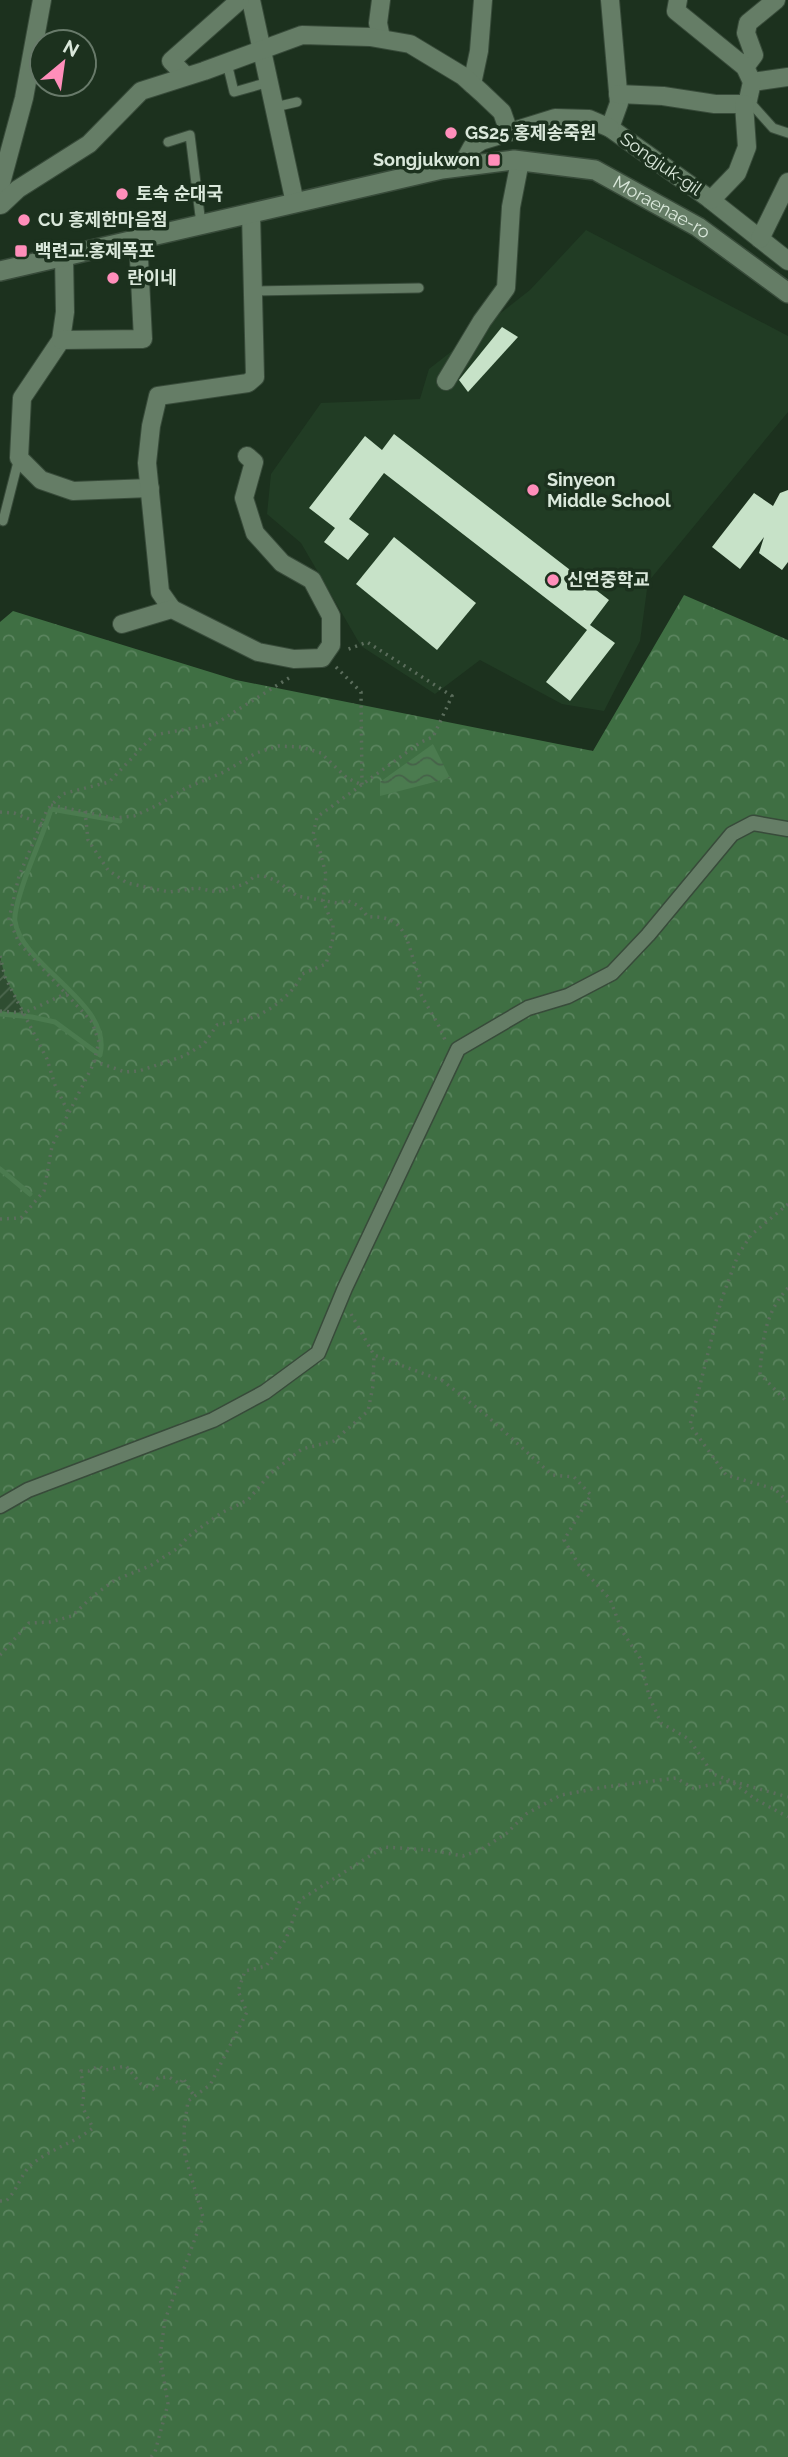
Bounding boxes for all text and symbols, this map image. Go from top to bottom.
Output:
north arrow [28,28,98,98]
text: N [60,35,83,61]
place label: GS25 홍제송죽원 [465,122,596,143]
marker: GS25 홍제송죽원 [443,125,459,141]
street label: Songjuk-gil [616,128,706,199]
place label: Songjukwon [373,149,480,170]
marker: Songjukwon [486,152,502,168]
street label: Moraenae-ro [609,171,715,243]
place label: 토속 순대국 [136,183,223,204]
marker: 토속 순대국 [114,186,130,202]
place label: CU 홍제한마음점 [38,209,168,230]
marker: CU 홍제한마음점 [16,212,32,228]
place label: 백련교.홍제폭포 [35,240,155,261]
marker: 백련교.홍제폭포 [13,243,29,259]
place label: 란이네 [127,267,177,288]
marker: 란이네 [105,270,121,286]
place label: Sinyeon Middle School [547,469,671,511]
marker: Sinyeon Middle School [525,482,541,498]
place label: 신연중학교 [567,569,650,590]
marker: 신연중학교 [545,572,561,588]

